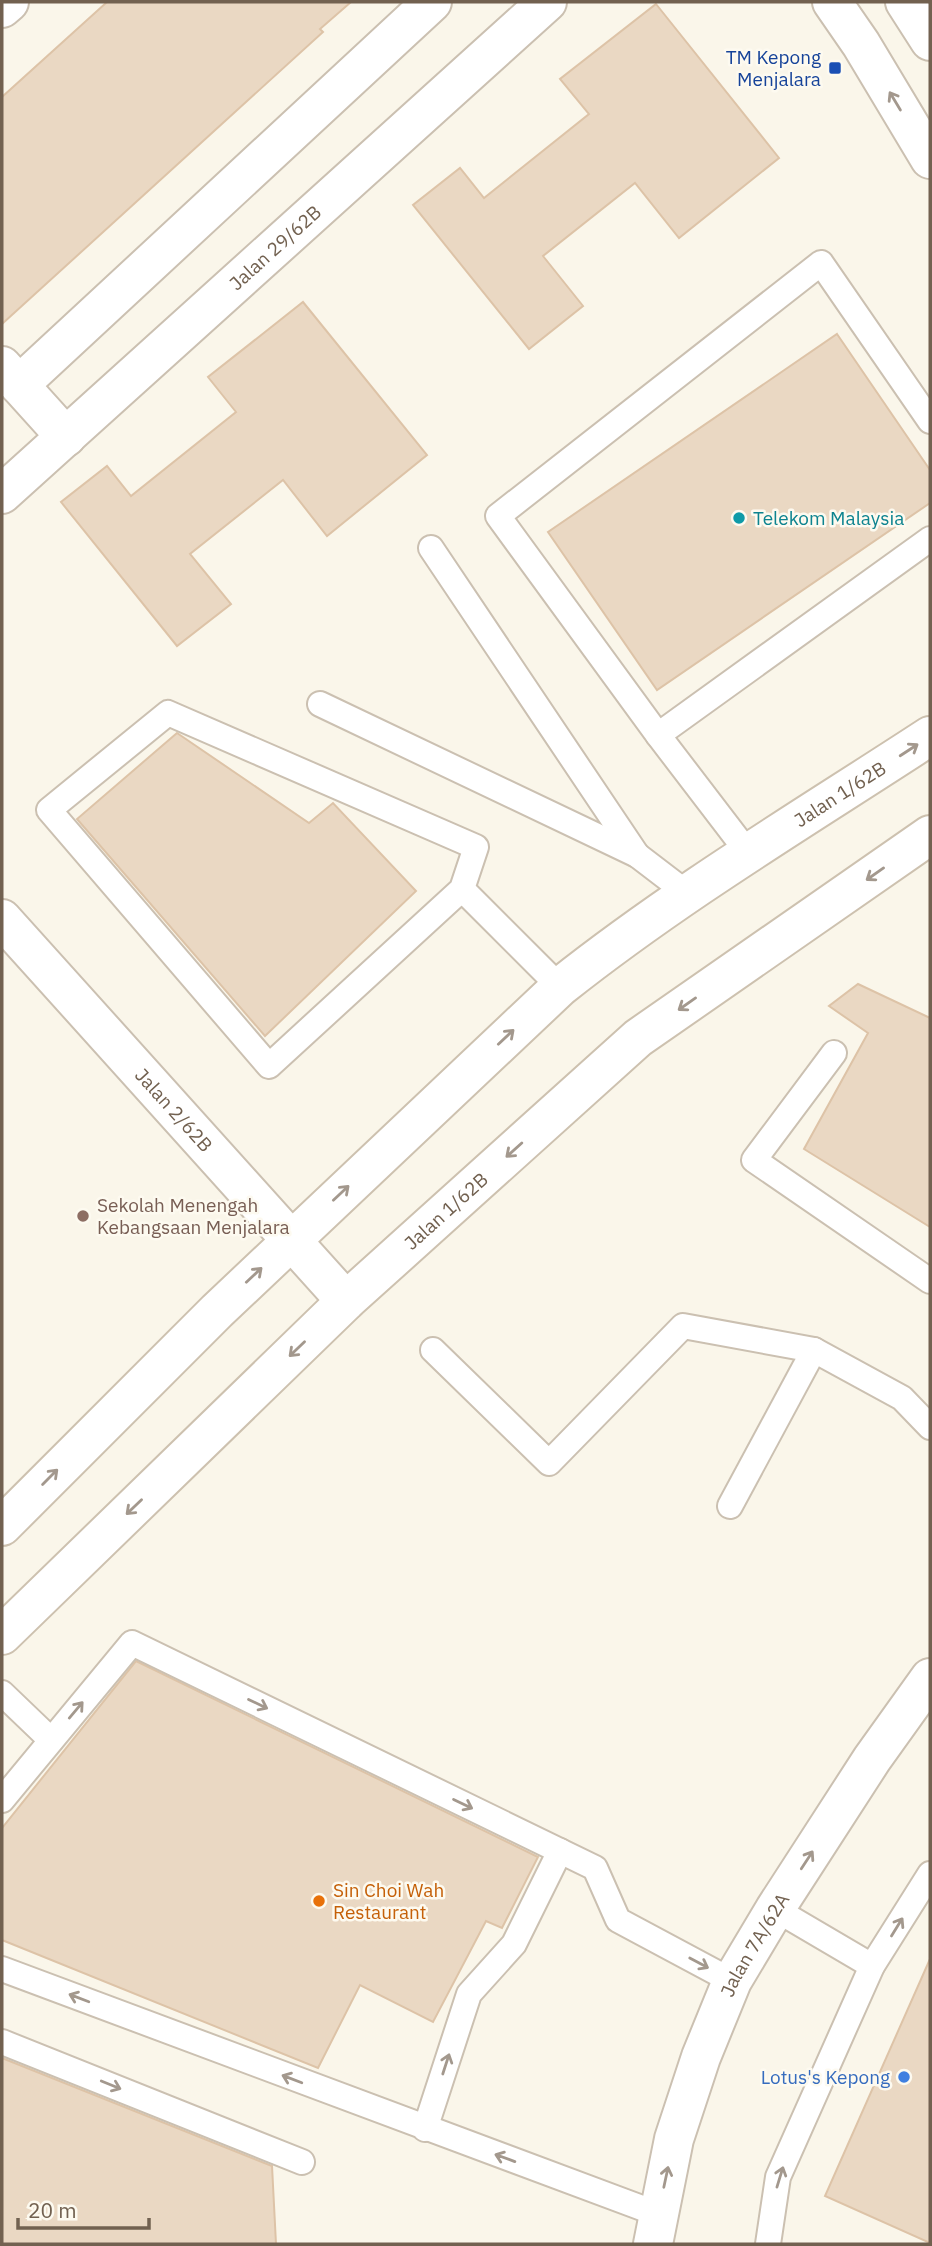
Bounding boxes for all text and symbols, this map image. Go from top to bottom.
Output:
place label: TM Kepong Menjalara [726,45,821,91]
marker: TM Kepong Menjalara [827,60,843,76]
one-way arrow [888,91,902,111]
street label: Jalan 29/62B [224,200,326,295]
place label: Telekom Malaysia [753,506,904,530]
marker: Telekom Malaysia [731,510,747,526]
one-way arrow [899,742,918,757]
street label: Jalan 1/62B [789,756,890,832]
one-way arrow [865,867,885,881]
one-way arrow [678,997,698,1011]
one-way arrow [497,1029,514,1046]
street label: Jalan 2/62B [130,1063,218,1157]
one-way arrow [505,1142,523,1158]
street label: Jalan 1/62B [399,1167,493,1255]
one-way arrow [332,1185,349,1202]
place label: Sekolah Menengah Kebangsaan Menjalara [97,1193,290,1239]
marker: Sekolah Menengah Kebangsaan Menjalara [75,1208,91,1224]
one-way arrow [245,1267,262,1284]
one-way arrow [289,1340,306,1357]
one-way arrow [41,1469,58,1486]
one-way arrow [126,1498,143,1515]
one-way arrow [247,1698,268,1712]
one-way arrow [68,1701,84,1719]
one-way arrow [452,1797,473,1811]
one-way arrow [800,1850,814,1870]
place label: Sin Choi Wah Restaurant [333,1878,444,1924]
street label: Jalan 7A/62A [715,1888,794,2000]
marker: Sin Choi Wah Restaurant [311,1893,327,1909]
one-way arrow [890,1918,904,1938]
one-way arrow [688,1957,709,1971]
one-way arrow [69,1991,91,2004]
one-way arrow [441,2053,453,2075]
place label: Lotus's Kepong [761,2065,890,2089]
marker: Lotus's Kepong [896,2069,912,2085]
one-way arrow [282,2071,304,2084]
one-way arrow [99,2080,121,2093]
one-way arrow [495,2151,517,2163]
one-way arrow [660,2166,674,2189]
one-way arrow [774,2167,787,2189]
scale bar [18,2186,149,2230]
text: 20 m [28,2196,77,2224]

